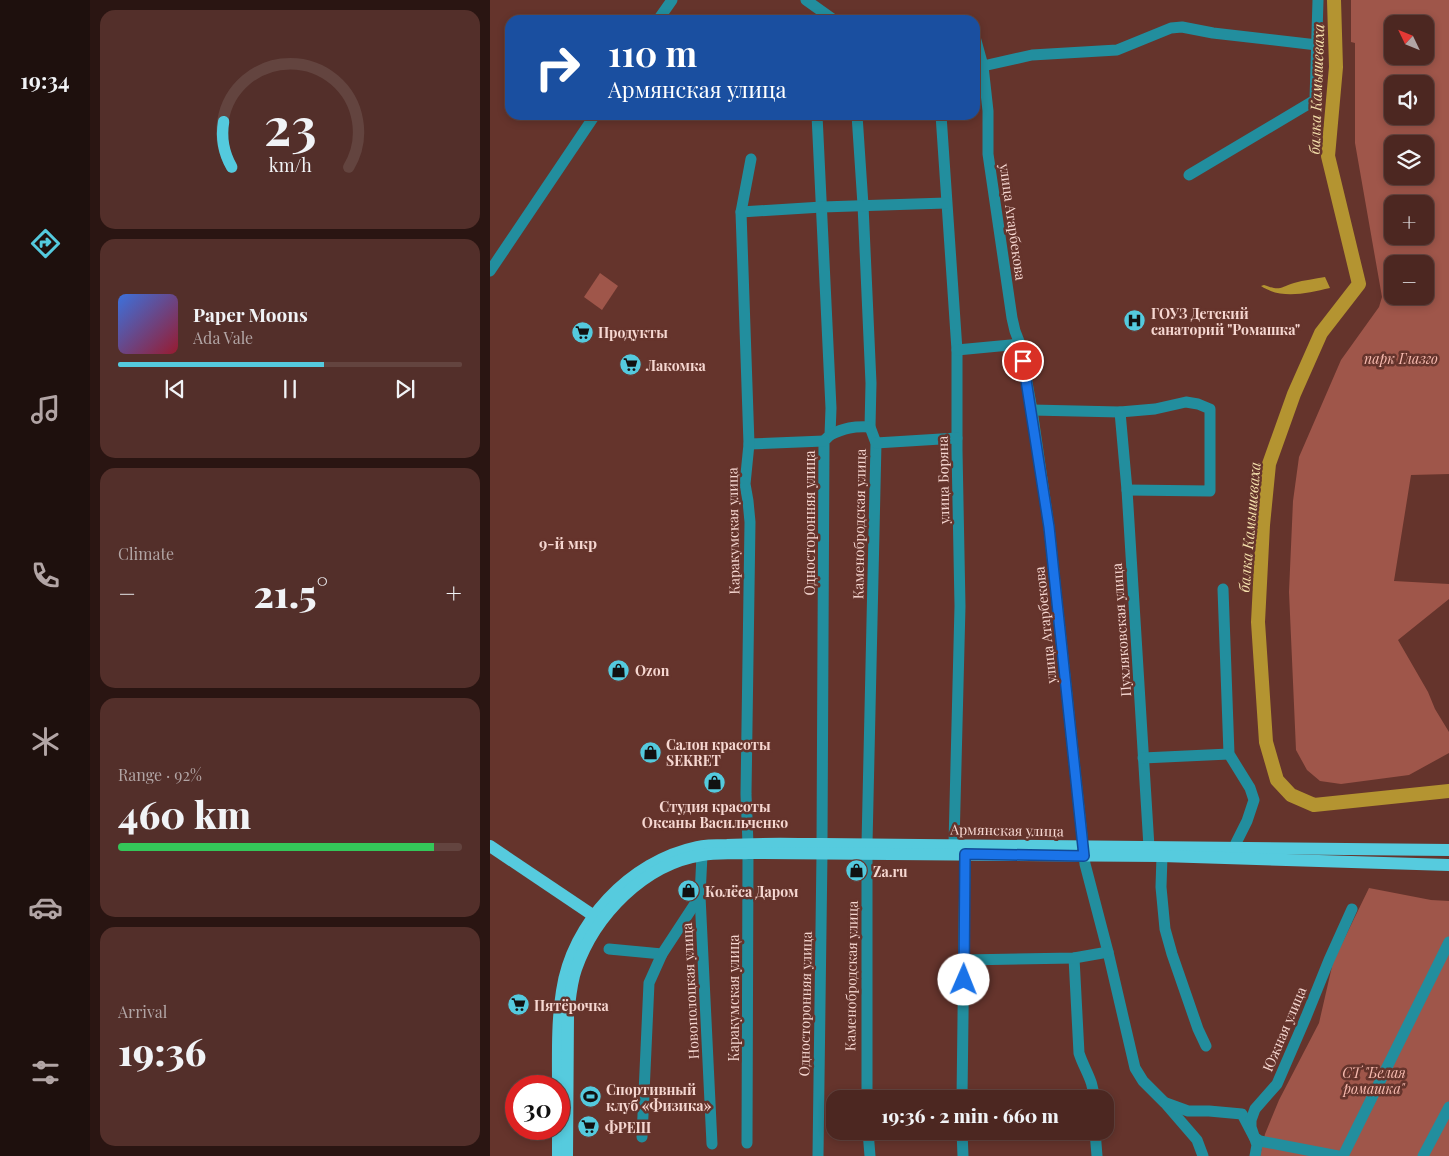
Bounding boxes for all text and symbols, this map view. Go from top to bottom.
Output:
north arrow [1384,15,1434,65]
map controls [1384,15,1434,305]
water label: балка Камышеваха [1304,23,1328,155]
text: 110 m [608,29,697,76]
icon: right [525,35,590,100]
text: 19:34 [20,65,70,95]
text: Армянская улица [608,74,786,104]
button: sound [1384,75,1434,125]
text: 23 [264,90,316,159]
button: layers [1384,135,1434,185]
text: km/h [269,153,312,176]
street label: улица Атарбекова [995,161,1031,282]
button: + [1384,195,1434,245]
icon: directions [28,226,63,261]
button: − [1384,255,1434,305]
text: Paper Moons [193,301,308,327]
place label: ГОУЗ Детский санаторий "Ромашка" [1151,304,1300,339]
hospital icon: ГОУЗ Детский санаторий "Ромашка" [1123,309,1147,333]
supermarket icon: Продукты [570,320,594,344]
place label: Продукты [598,323,668,342]
text: Ada Vale [193,327,253,348]
pin [1002,340,1044,382]
icon: arrive [1009,347,1037,375]
park label: парк Глазго [1364,349,1438,368]
supermarket icon: Лакомка [618,353,642,377]
place label: Лакомка [645,356,707,375]
icon: previous [161,375,189,403]
icon: pause [276,375,304,403]
icon: next [391,375,419,403]
icon: music [28,392,63,427]
street label: улица Боряна [933,436,953,525]
street label: Каменобродская улица [848,449,870,599]
street label: Односторонняя улица [800,450,819,596]
water label: балка Камышеваха [1233,461,1265,593]
street label: Каракумская улица [722,467,744,595]
district label: 9-й мкр [539,533,597,553]
text: Climate [118,543,174,564]
icon: phone [28,558,63,593]
street label: Пухляковская улица [1107,563,1135,697]
street label: улица Атарбекова [1029,566,1061,685]
text: 21.5° [254,567,328,618]
text: − [118,574,136,611]
text: + [446,574,462,611]
shop icon: Ozon [607,658,631,682]
place label: Ozon [635,661,670,680]
icon: climate [28,724,63,759]
place label: Салон красоты SEKRET [666,735,771,770]
shop icon: Салон красоты SEKRET [638,740,662,764]
text: Range · 92% [118,764,202,785]
shop icon: Студия красоты Оксаны Васильченко [703,771,727,795]
text: 460 km [118,788,251,839]
place label: Студия красоты Оксаны Васильченко [642,797,788,832]
street label: Армянская улица [949,819,1064,840]
shop icon: Za.ru [845,859,869,883]
place label: Za.ru [873,862,908,881]
shop icon: Колёса Даром [677,879,701,903]
place label: Колёса Даром [705,882,799,901]
icon: car [28,890,63,925]
street label: Каменобродская улица [840,901,862,1051]
street label: Новополоцкая улица [677,922,703,1060]
street label: Односторонняя улица [794,931,816,1077]
street label: Каракумская улица [724,934,743,1062]
position arrow [937,953,989,1005]
street label: Южная улица [1258,984,1310,1074]
supermarket icon: Пятёрочка [506,993,530,1017]
place label: Пятёрочка [534,996,610,1015]
text: Arrival [118,1001,167,1022]
text: 19:36 [118,1025,207,1076]
icon: filters [28,1055,63,1090]
park label: СТ "Белая ромашка" [1342,1063,1406,1098]
speed limit sign: 30 [505,1075,570,1140]
place label: Спортивный клуб «Физика» [606,1080,712,1115]
sports icon: Спортивный клуб «Физика» [578,1085,602,1109]
text: 19:36 · 2 min · 660 m [881,1102,1059,1128]
supermarket icon: ФРЕШ [577,1115,601,1139]
place label: ФРЕШ [605,1118,652,1137]

